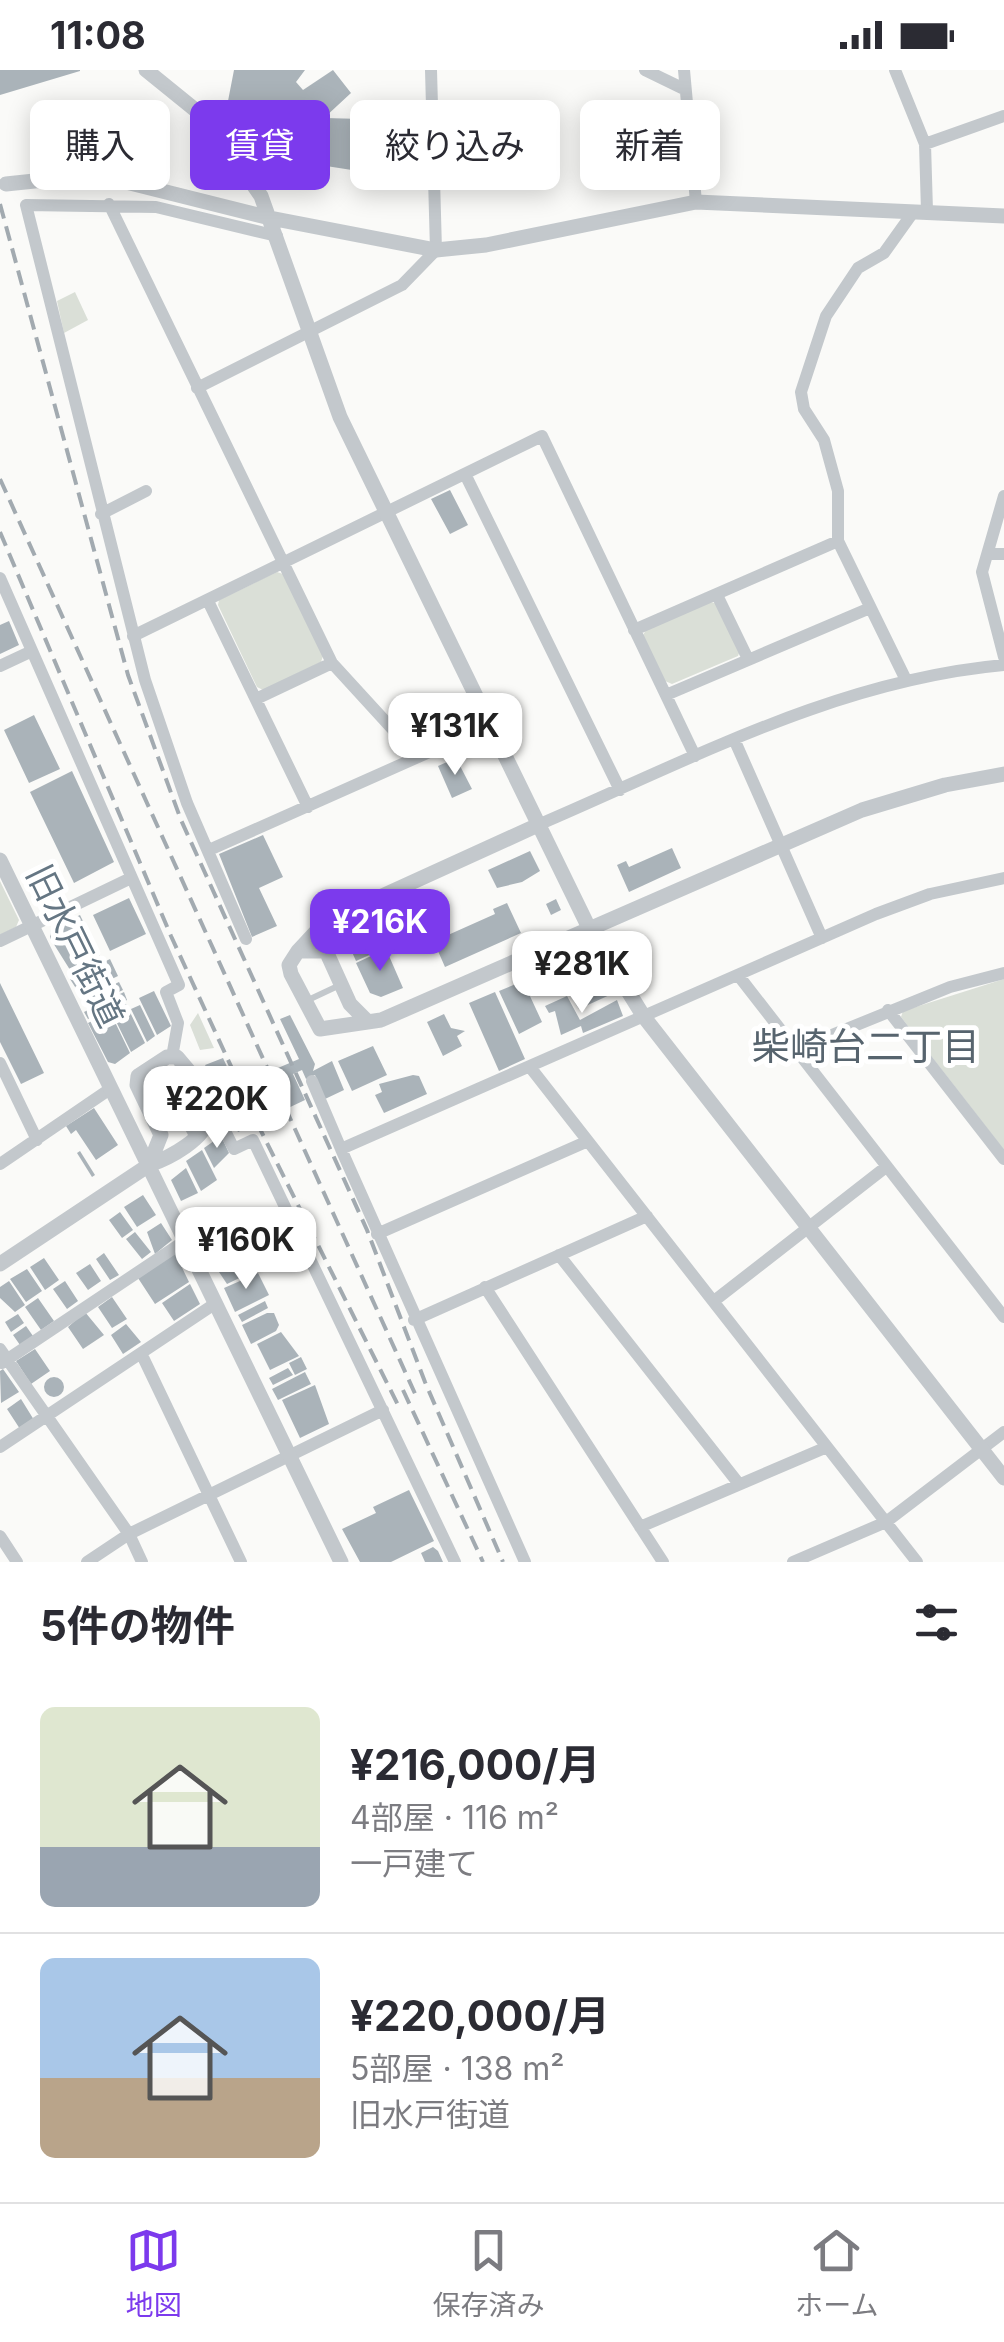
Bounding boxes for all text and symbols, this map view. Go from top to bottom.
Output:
text: 11:08 [50,12,146,58]
chip: 購入 [30,100,170,190]
chip: 賃貸 [190,100,330,190]
chip: 絞り込み [350,100,560,190]
chip: 新着 [580,100,720,190]
pin: ¥131K [385,693,525,778]
text: ¥131K [410,706,500,745]
street label: 旧水戸街道 [19,858,133,1033]
pin: ¥216K [310,889,450,974]
text: ¥216K [332,902,428,941]
pin: ¥281K [512,931,652,1016]
text: ¥281K [534,944,630,983]
district label: 柴崎台二丁目 [752,1023,980,1069]
pin: ¥220K [147,1066,287,1151]
text: ¥220K [165,1079,269,1118]
pin: ¥160K [176,1207,316,1292]
text: ¥160K [197,1220,295,1259]
icon: filters [909,1595,964,1650]
text: 5件の物件 [40,1600,235,1651]
text: ¥216,000/月 [350,1739,601,1790]
icon: home [120,1747,240,1867]
text: 4部屋 · 116 m² [350,1798,559,1837]
text: 一戸建て [350,1844,478,1883]
text: ¥220,000/月 [350,1990,610,2041]
icon: home [120,1998,240,2118]
text: 5部屋 · 138 m² [350,2049,564,2088]
text: 旧水戸街道 [350,2095,510,2134]
tab: 地図 [125,2223,181,2323]
tab: 保存済み [432,2223,544,2323]
tab: ホーム [795,2223,879,2323]

